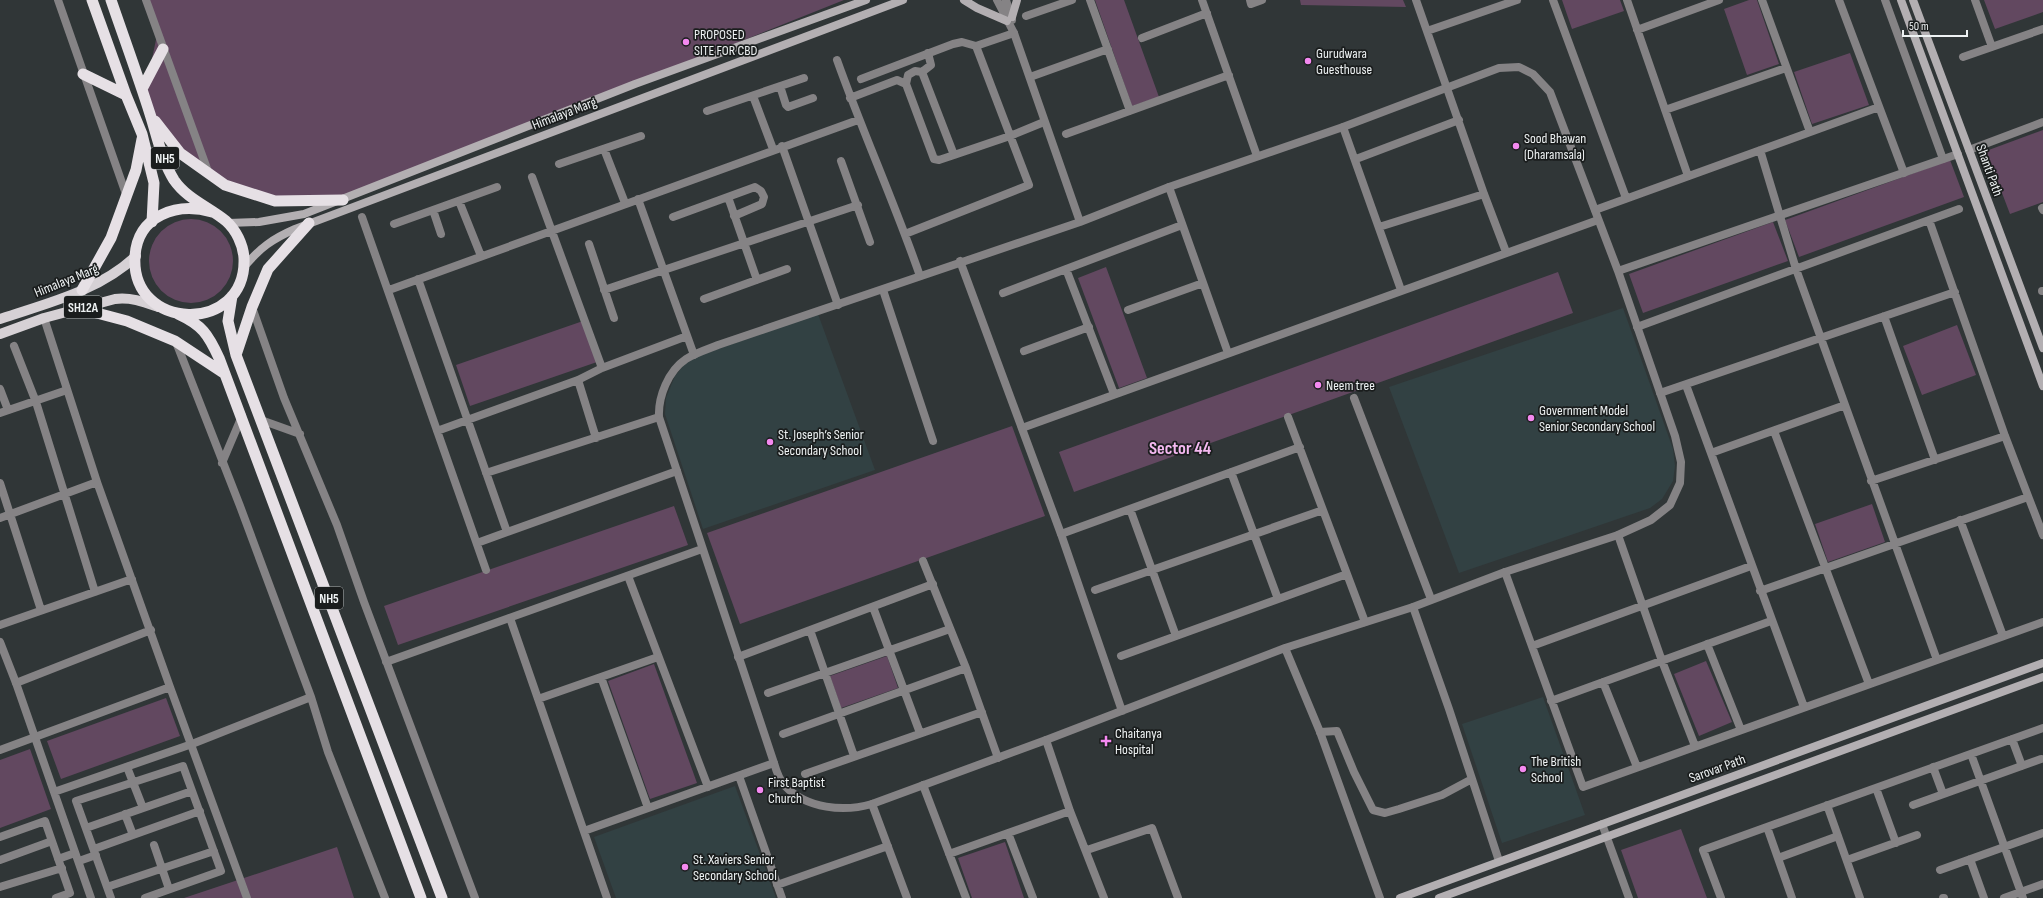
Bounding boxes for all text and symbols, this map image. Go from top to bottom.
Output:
scale bar [1903,12,1967,38]
text: 50 m [1909,19,1929,34]
place label: PROPOSED SITE FOR CBD [694,26,757,59]
marker: PROPOSED SITE FOR CBD [681,37,691,47]
place label: Gurudwara Guesthouse [1316,45,1372,78]
marker: Gurudwara Guesthouse [1303,56,1313,66]
street label: Himalaya Marg [530,93,599,134]
place label: Sood Bhawan (Dharamsala) [1524,130,1586,163]
marker: Sood Bhawan (Dharamsala) [1511,141,1521,151]
street label: Shanti Path [1972,142,2007,198]
road number: NH5 [151,147,179,169]
street label: Himalaya Marg [32,260,101,301]
road number: SH12A [64,296,102,318]
place label: Neem tree [1326,377,1375,394]
marker: Neem tree [1313,380,1323,390]
place label: Government Model Senior Secondary School [1539,402,1655,435]
marker: Government Model Senior Secondary School [1526,413,1536,423]
place label: St. Joseph’s Senior Secondary School [778,426,864,459]
marker: St. Joseph’s Senior Secondary School [765,437,775,447]
district label: Sector 44 [1149,438,1212,459]
road number: NH5 [315,587,343,609]
place label: Chaitanya Hospital [1115,725,1162,758]
marker: Chaitanya Hospital [1100,735,1112,747]
street label: Sarovar Path [1686,750,1748,787]
place label: The British School [1531,753,1581,786]
marker: The British School [1518,764,1528,774]
place label: First Baptist Church [768,774,825,807]
marker: First Baptist Church [755,785,765,795]
place label: St. Xaviers Senior Secondary School [693,851,777,884]
marker: St. Xaviers Senior Secondary School [680,862,690,872]

